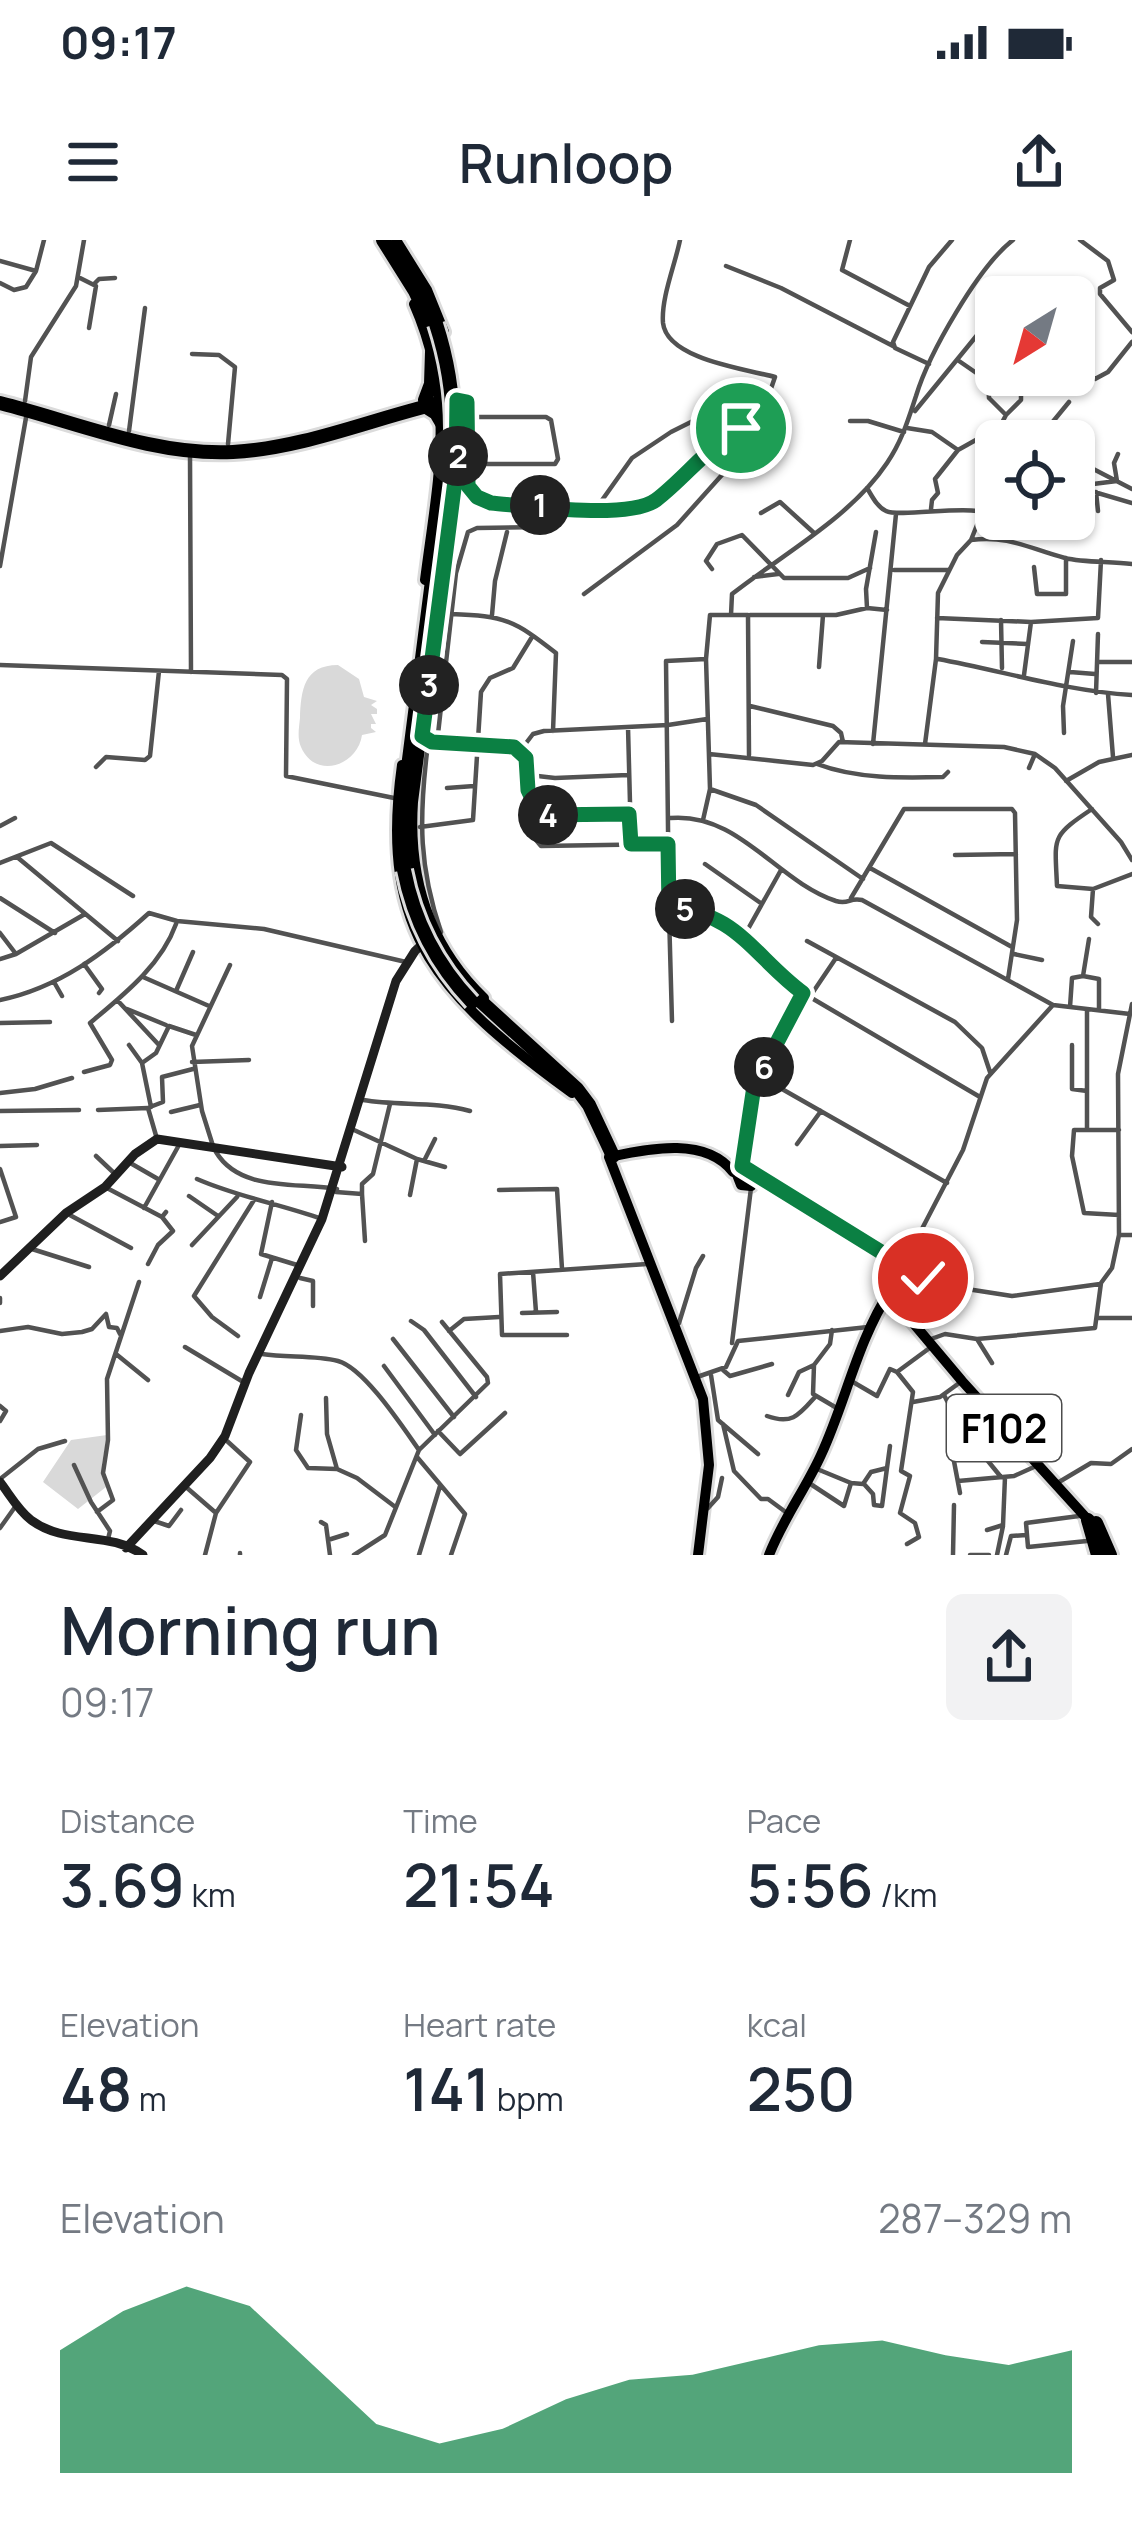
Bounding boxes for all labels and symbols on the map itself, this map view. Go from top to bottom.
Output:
north arrow [975,276,1095,396]
pin [690,377,792,479]
pin: 2 [428,426,488,486]
pin: 1 [510,475,570,535]
pin: 3 [399,655,459,715]
pin: 4 [518,785,578,845]
pin: 5 [655,879,715,939]
pin: 6 [734,1037,794,1097]
pin [872,1227,974,1329]
road number: F102 [947,1395,1061,1461]

